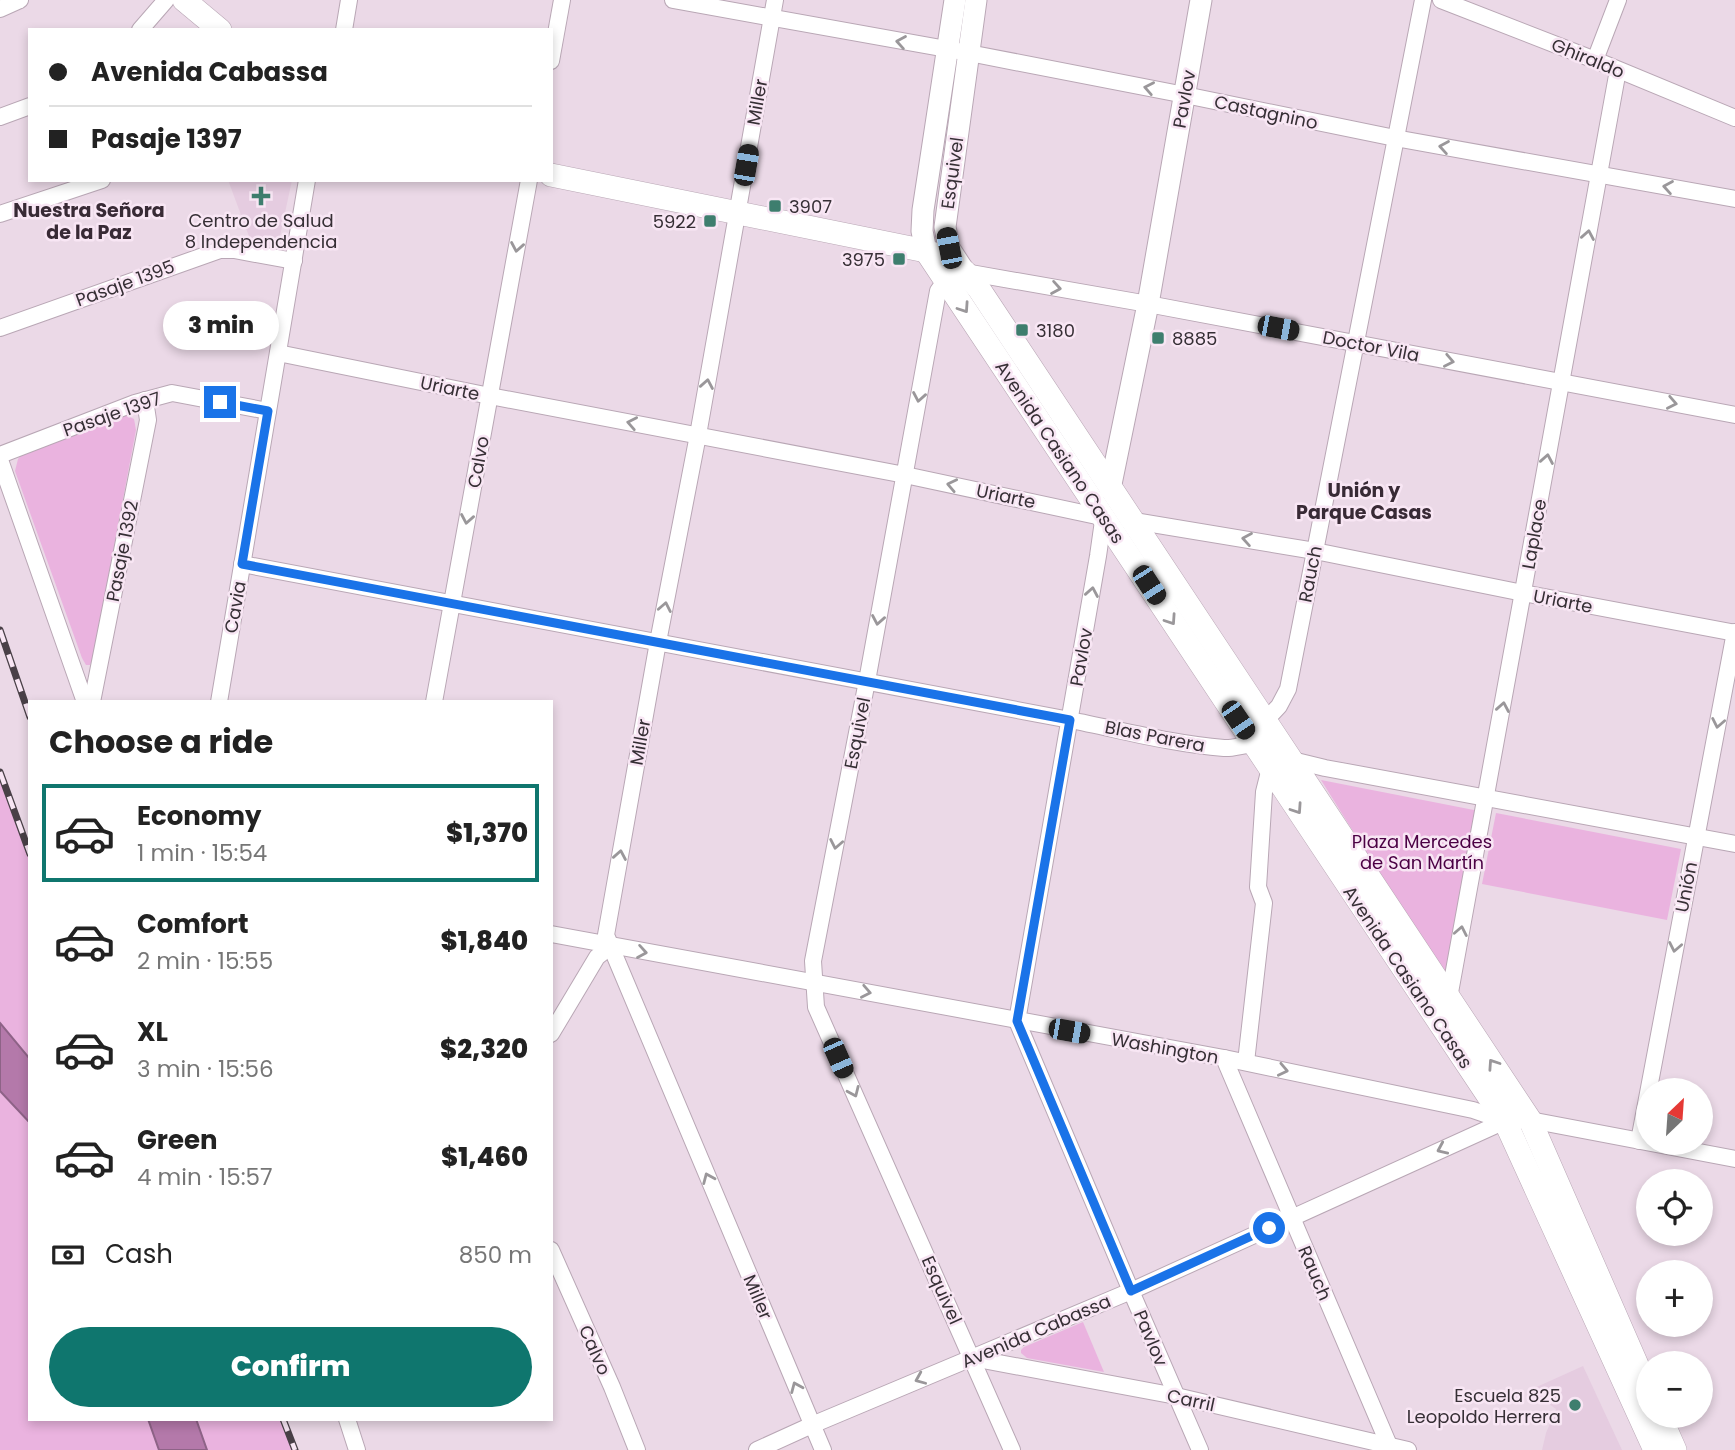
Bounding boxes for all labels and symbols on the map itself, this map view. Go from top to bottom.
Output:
street label: Ghiraldo [1548,32,1628,84]
one-way arrow [895,35,907,50]
street label: Pavlov [1167,68,1201,130]
street label: Miller [741,77,773,127]
one-way arrow [1143,81,1155,96]
street label: Castagnino [1212,89,1320,135]
street label: Esquivel [935,135,969,211]
one-way arrow [1438,140,1450,155]
car [733,142,760,188]
one-way arrow [1662,180,1674,195]
marker: Centro de Salud 8 Independencia [251,186,271,206]
place label: 3907 [789,194,832,219]
district label: Nuestra Señora de la Paz [13,197,165,246]
marker: 3907 [767,198,783,214]
place label: Centro de Salud 8 Independencia [185,208,337,254]
place label: 5922 [653,209,696,234]
marker: 5922 [702,213,718,229]
car [935,225,964,271]
one-way arrow [1580,230,1595,241]
one-way arrow [510,241,525,253]
place label: 3975 [842,247,885,272]
marker: 3975 [891,251,907,267]
street label: Pasaje 1395 [72,254,178,312]
one-way arrow [1051,280,1062,295]
callout: 3 min [162,300,278,350]
one-way arrow [956,300,969,313]
car [1256,314,1301,342]
place label: 3180 [1036,318,1075,343]
marker: 3180 [1014,322,1030,338]
street label: Doctor Vila [1321,324,1421,368]
place label: 8885 [1172,326,1217,351]
marker: 8885 [1150,330,1166,346]
one-way arrow [1443,352,1455,367]
street label: Avenida Casiano Casas [989,356,1131,548]
street label: Uriarte [418,370,482,406]
one-way arrow [699,378,714,390]
street label: Pasaje 1397 [60,386,165,442]
route end [204,386,236,418]
one-way arrow [912,391,927,402]
one-way arrow [1666,395,1678,410]
one-way arrow [626,416,638,431]
street label: Calvo [461,434,495,490]
one-way arrow [1539,453,1554,465]
district label: Unión y Parque Casas [1296,477,1432,526]
one-way arrow [946,478,958,493]
street label: Uriarte [974,478,1038,514]
street label: Laplace [1516,497,1552,571]
street label: Pasaje 1392 [100,498,144,604]
one-way arrow [460,513,475,525]
one-way arrow [1241,533,1253,548]
street label: Rauch [1292,544,1328,604]
car [1129,562,1170,608]
street label: Cavia [218,579,252,635]
street label: Uriarte [1531,583,1595,619]
one-way arrow [1084,586,1099,598]
one-way arrow [656,601,671,613]
one-way arrow [1163,612,1176,625]
one-way arrow [872,614,887,626]
street label: Pavlov [1064,626,1098,688]
street label: Esquivel [838,695,876,771]
car [1218,697,1259,743]
one-way arrow [1494,701,1509,713]
street label: Blas Parera [1103,714,1207,758]
street label: Miller [624,717,656,767]
one-way arrow [1711,717,1726,729]
one-way arrow [1289,801,1301,814]
park label: Plaza Mercedes de San Martín [1352,829,1492,875]
one-way arrow [829,838,844,850]
one-way arrow [612,849,627,861]
street label: Unión [1669,860,1703,914]
street label: Avenida Casiano Casas [1337,881,1479,1073]
one-way arrow [1453,925,1468,937]
one-way arrow [1668,941,1683,953]
one-way arrow [636,943,648,958]
one-way arrow [860,984,872,999]
car [1047,1017,1092,1045]
street label: Washington [1109,1026,1221,1070]
car [820,1035,857,1081]
one-way arrow [1488,1058,1501,1071]
one-way arrow [1276,1062,1288,1076]
north arrow [1636,1078,1713,1155]
one-way arrow [846,1085,860,1097]
one-way arrow [1437,1141,1450,1155]
one-way arrow [702,1172,716,1185]
route start [1253,1212,1285,1244]
street label: Rauch [1292,1242,1338,1304]
street label: Esquivel [916,1252,968,1328]
street label: Miller [737,1271,779,1324]
street label: Avenida Cabassa [958,1288,1114,1374]
street label: Pavlov [1128,1306,1174,1370]
street label: Calvo [573,1321,617,1379]
one-way arrow [915,1371,927,1385]
one-way arrow [791,1382,805,1394]
street label: Carril [1165,1383,1217,1417]
place label: Escuela 825 Leopoldo Herrera [1407,1383,1561,1429]
marker: Escuela 825 Leopoldo Herrera [1567,1397,1583,1413]

